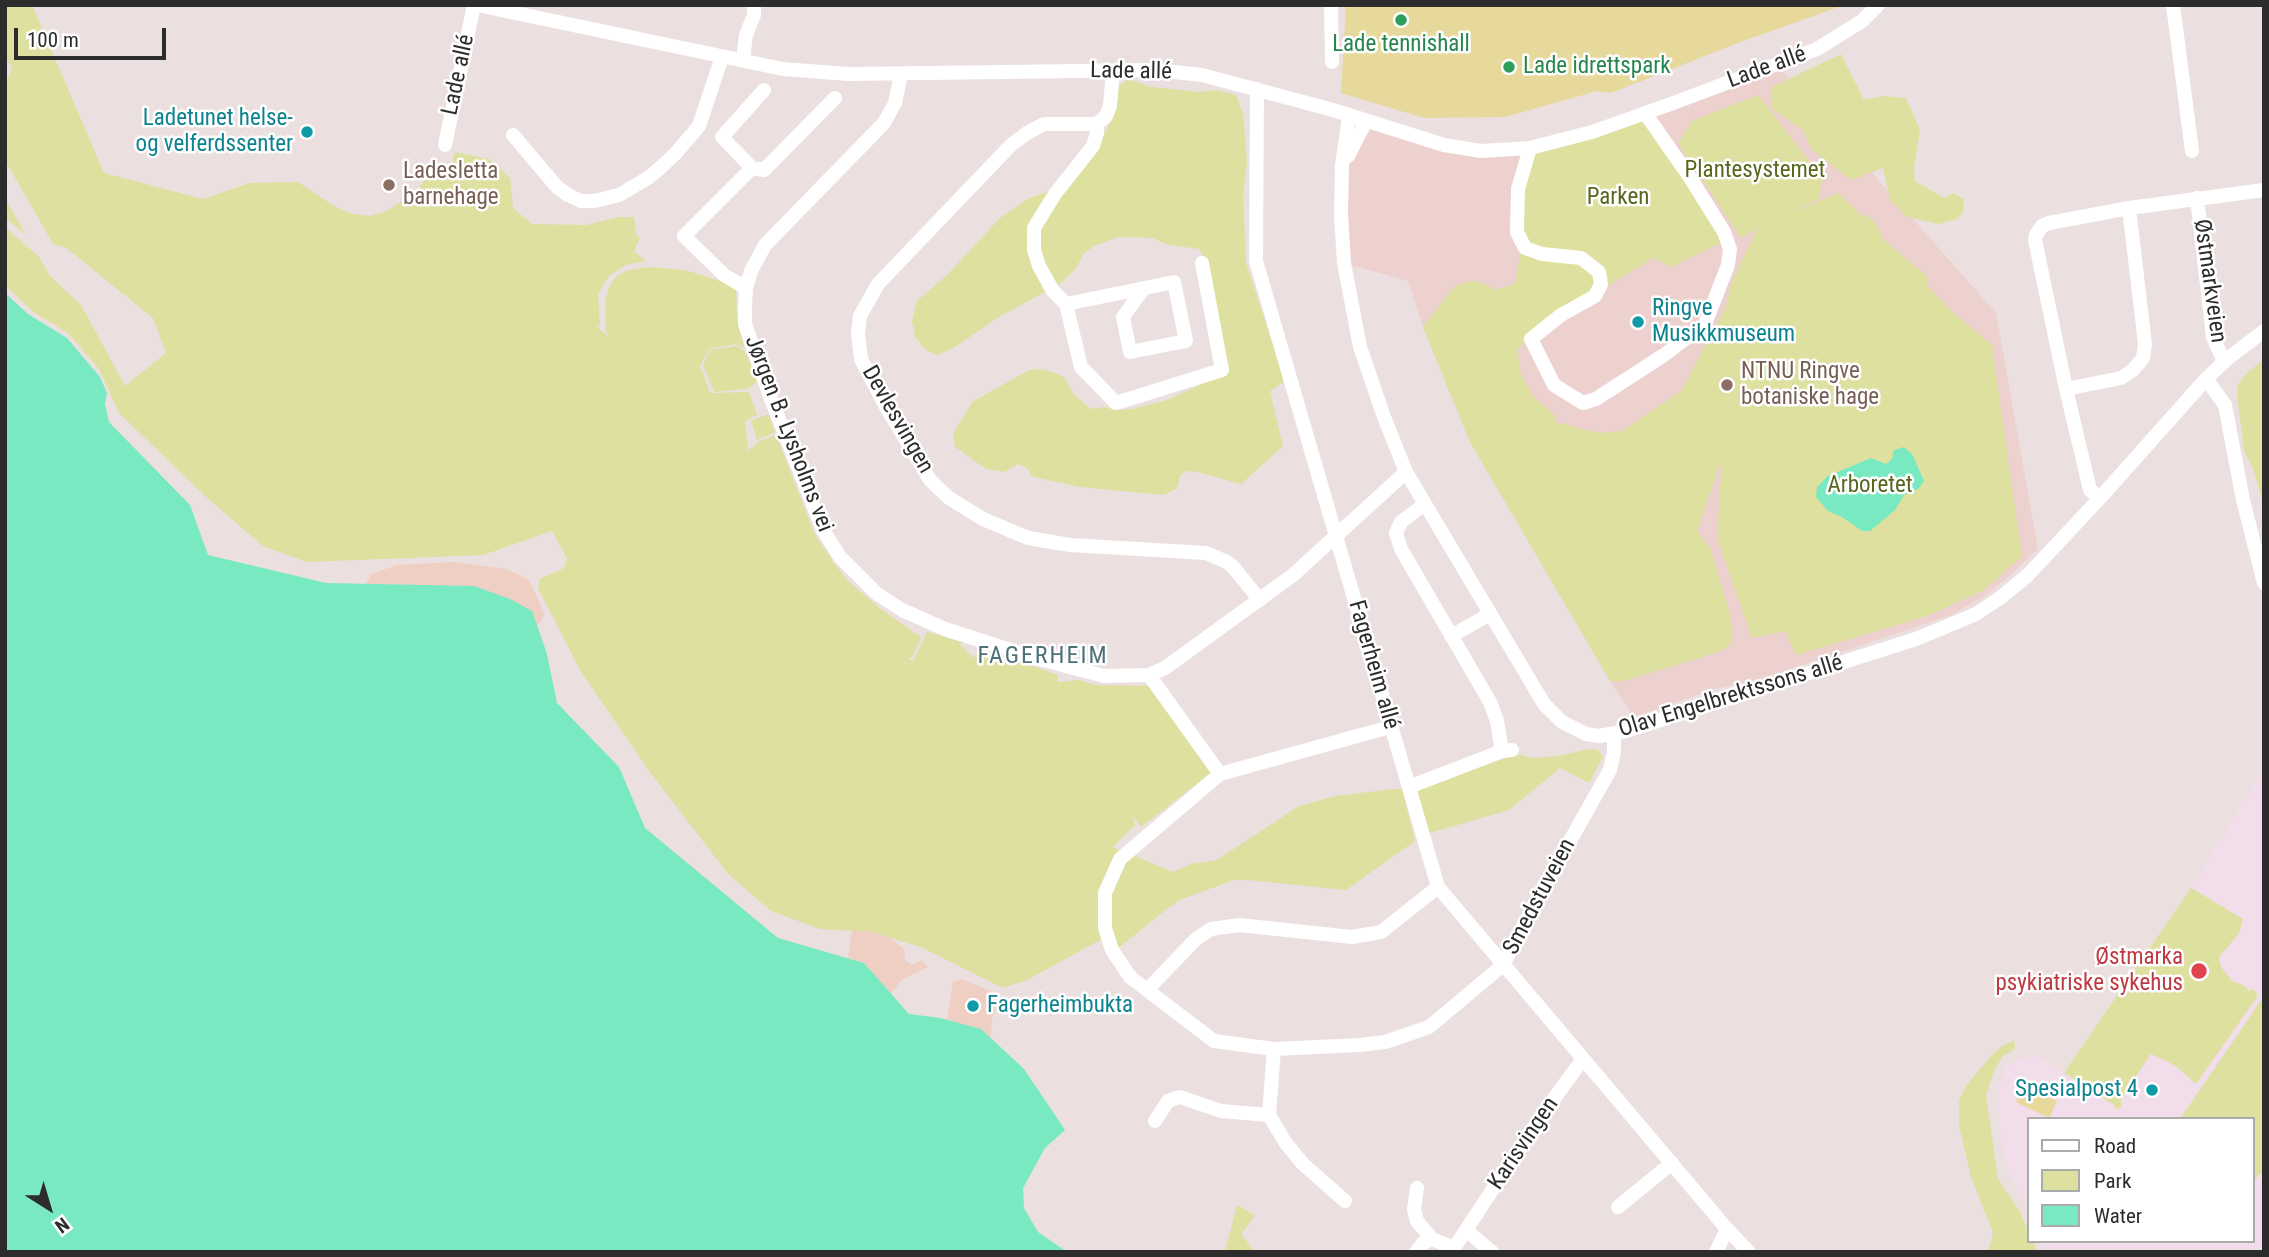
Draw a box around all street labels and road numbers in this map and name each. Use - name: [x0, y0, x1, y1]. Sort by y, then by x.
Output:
- street label: Lade allé: [437, 32, 481, 118]
- street label: Lade allé: [1724, 41, 1810, 95]
- street label: Lade allé: [1090, 57, 1172, 87]
- street label: Østmarkveien: [2187, 217, 2231, 345]
- street label: Jørgen B. Lysholms vei: [738, 332, 838, 536]
- street label: Devlesvingen: [855, 361, 939, 479]
- street label: Fagerheim allé: [1341, 597, 1405, 733]
- street label: Olav Engelbrektssons allé: [1616, 650, 1846, 744]
- street label: Smedstuveien: [1498, 834, 1582, 960]
- street label: Karisvingen: [1483, 1092, 1565, 1196]

